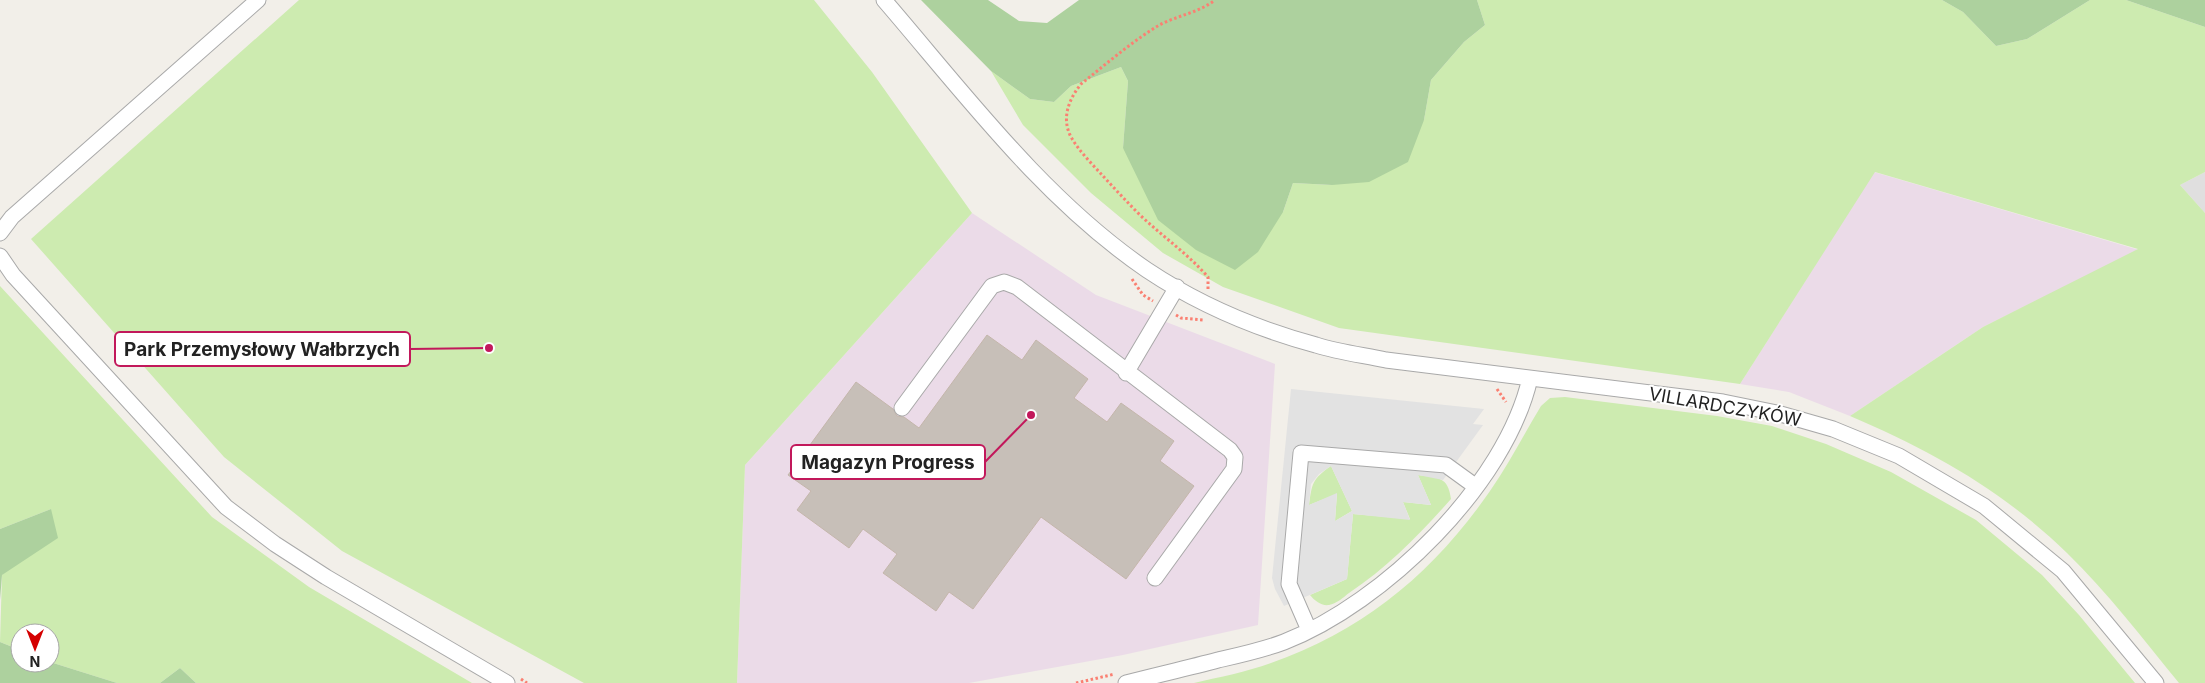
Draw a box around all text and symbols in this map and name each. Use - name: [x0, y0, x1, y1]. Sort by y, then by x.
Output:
- callout: Park Przemysłowy Wałbrzych: [115, 332, 410, 366]
- text: Park Przemysłowy Wałbrzych: [124, 338, 400, 361]
- street label: VILLARDCZYKÓW: [1647, 382, 1803, 430]
- callout: Magazyn Progress: [791, 445, 985, 479]
- text: Magazyn Progress: [801, 451, 975, 474]
- north arrow: [10, 623, 60, 673]
- text: N: [30, 653, 40, 670]

